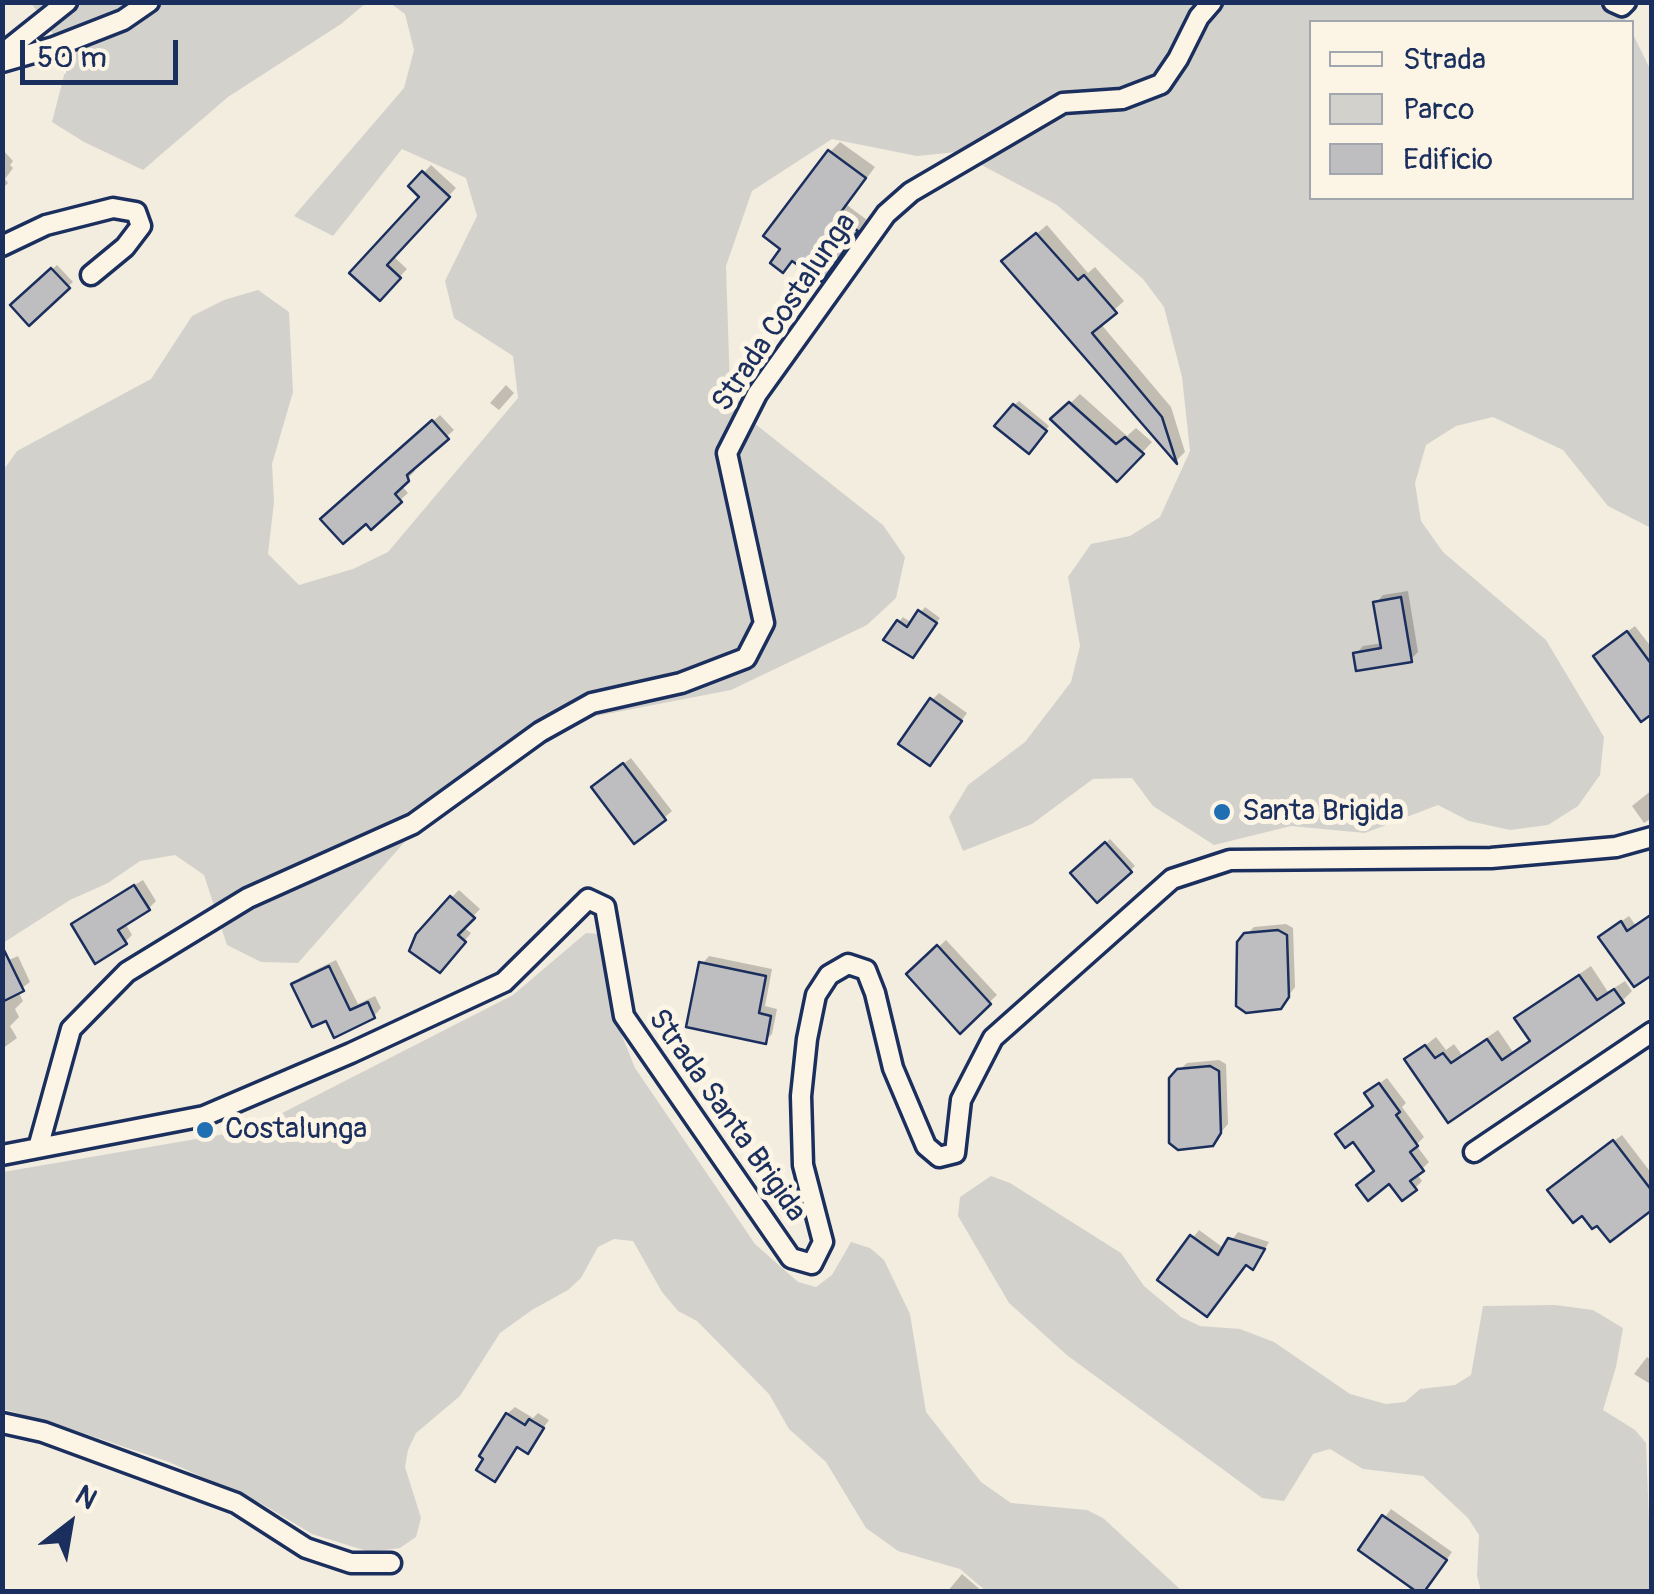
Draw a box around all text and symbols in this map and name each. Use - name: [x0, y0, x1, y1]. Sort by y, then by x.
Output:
- scale bar: [25, 20, 182, 82]
- legend: [1309, 20, 1634, 200]
- text: 50 m: [37, 39, 107, 76]
- text: Strada: [1403, 41, 1486, 78]
- text: Parco: [1403, 91, 1474, 128]
- text: Edificio: [1403, 141, 1493, 178]
- street label: Strada Costalunga: [705, 207, 865, 419]
- place label: Santa Brigida: [1242, 794, 1404, 830]
- marker: Santa Brigida: [1211, 801, 1233, 823]
- street label: Strada Santa Brigida: [639, 1003, 813, 1229]
- place label: Costalunga: [225, 1112, 367, 1148]
- marker: Costalunga: [194, 1119, 216, 1141]
- north arrow: [20, 1474, 120, 1574]
- text: N: [69, 1478, 103, 1518]

